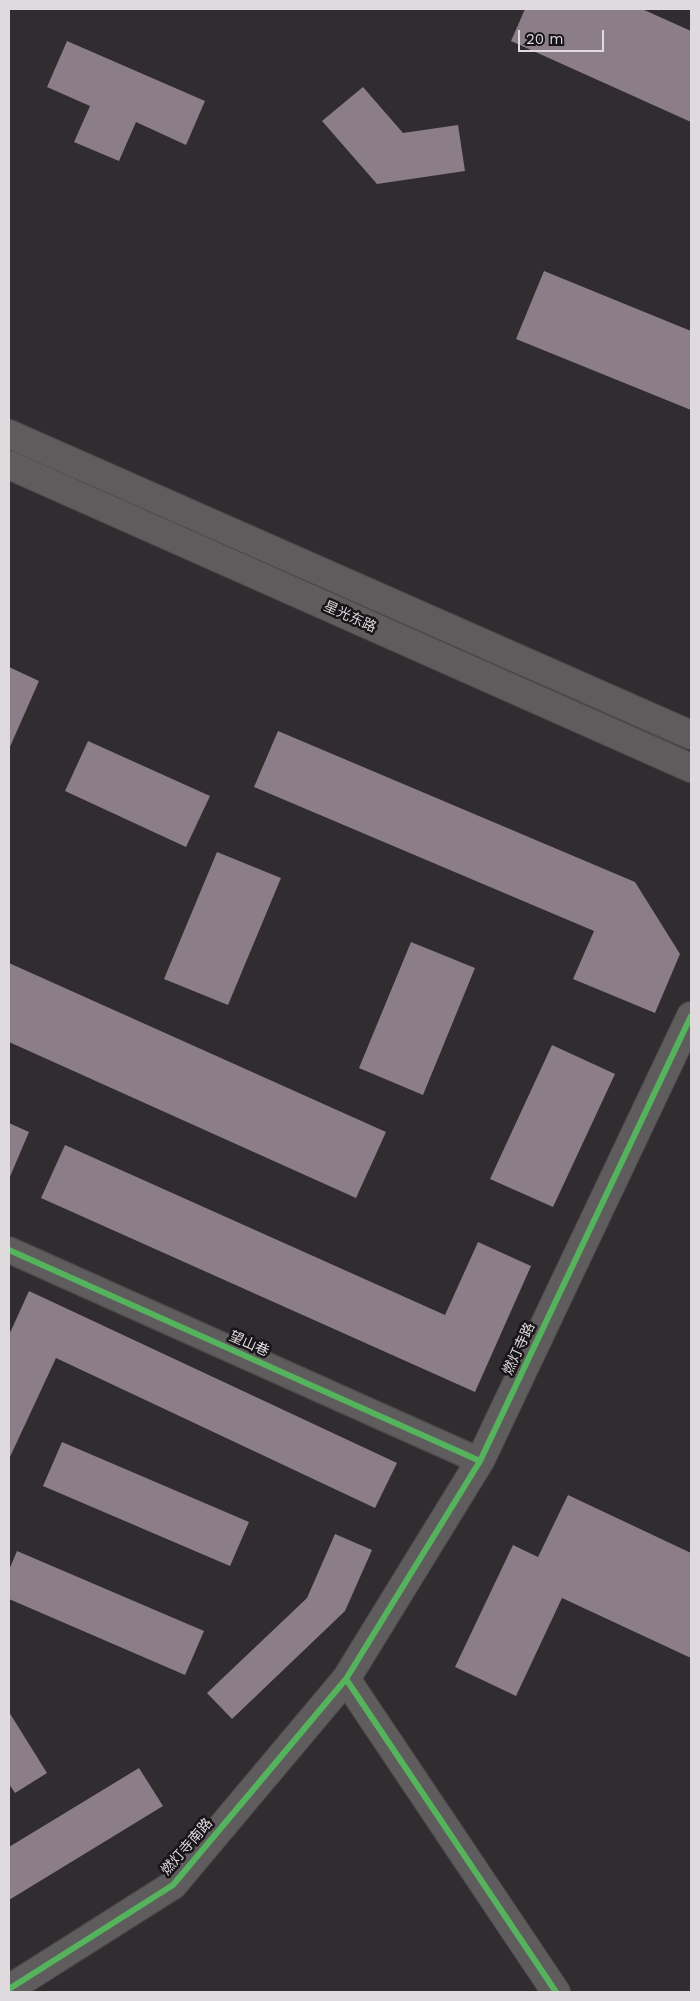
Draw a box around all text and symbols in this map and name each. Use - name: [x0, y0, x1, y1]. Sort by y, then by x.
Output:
- scale bar: [520, 20, 606, 52]
- text: 20 m: [526, 30, 564, 48]
- street label: 星光东路: [321, 598, 379, 636]
- street label: 燃灯寺路: [500, 1320, 538, 1378]
- street label: 望山巷: [226, 1328, 272, 1360]
- street label: 燃灯寺南路: [158, 1815, 216, 1879]

